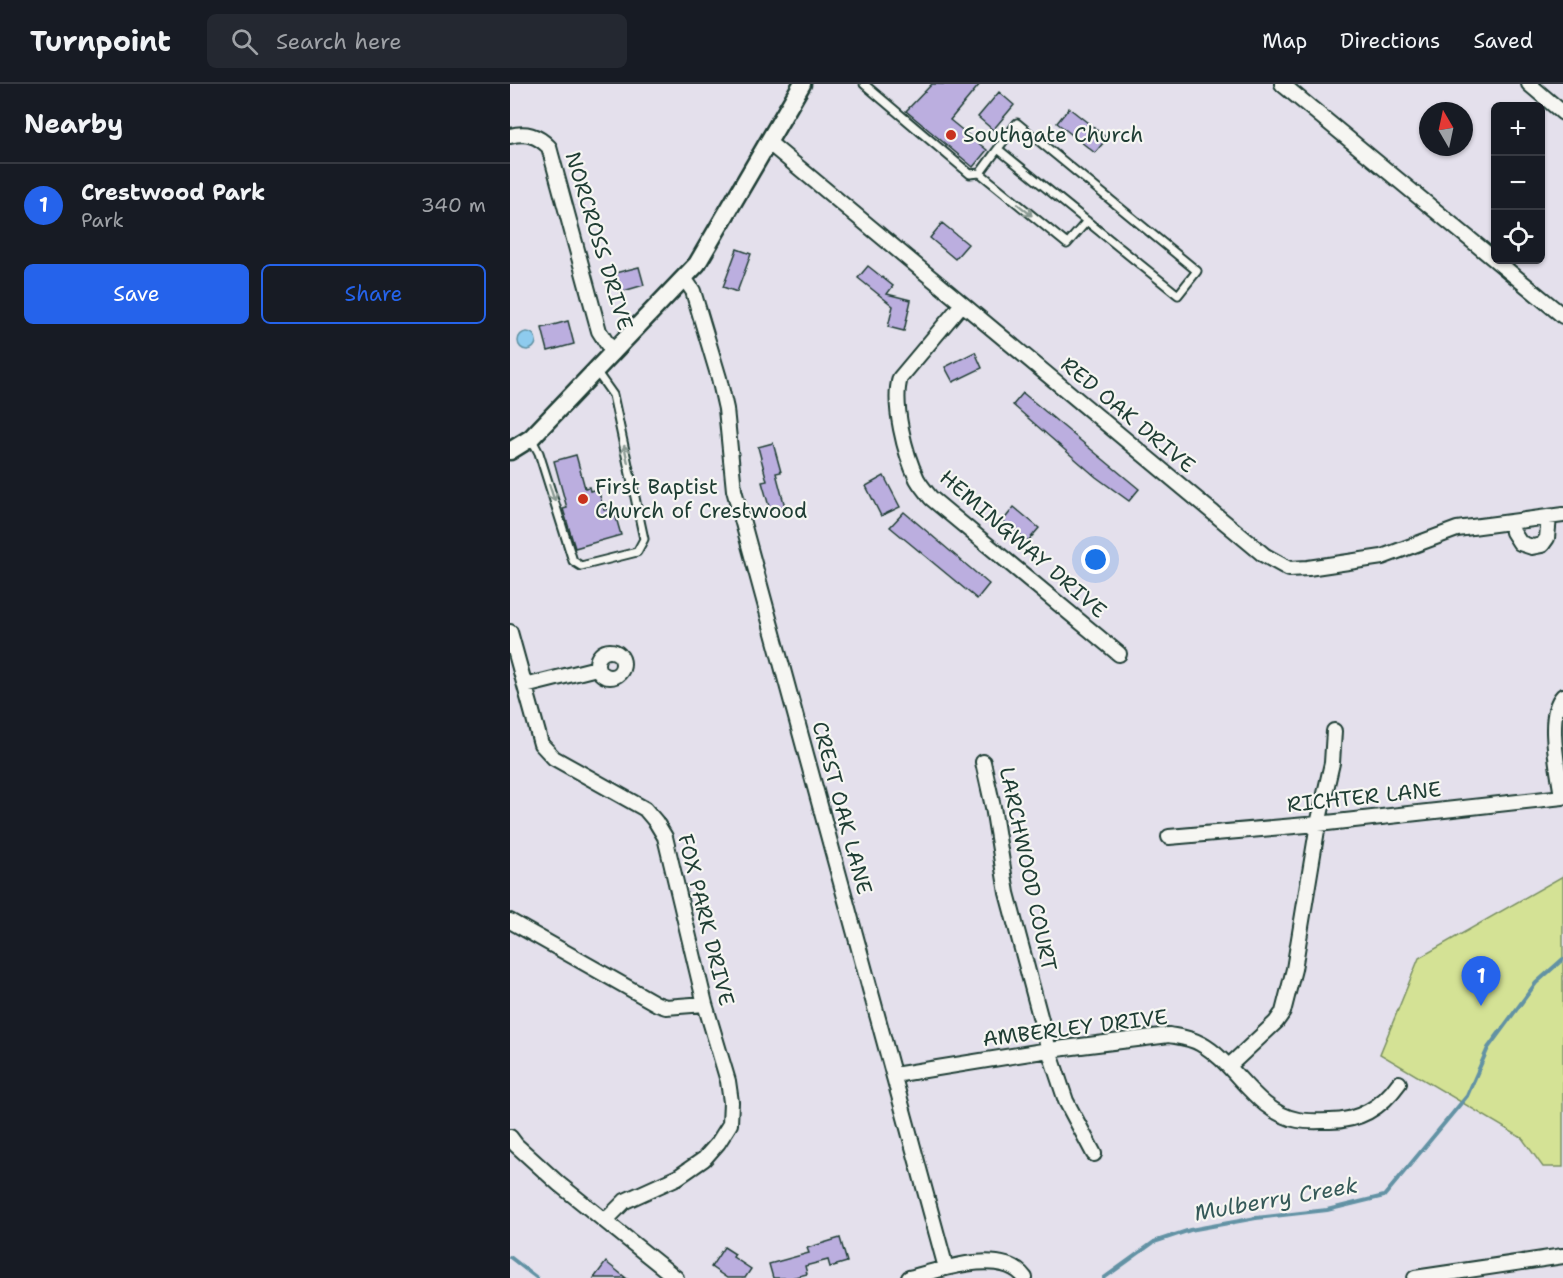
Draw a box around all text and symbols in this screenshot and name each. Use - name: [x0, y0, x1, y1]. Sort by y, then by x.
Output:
- search box: [207, 14, 627, 68]
- text: Turnpoint: [30, 22, 171, 60]
- icon: search: [228, 25, 261, 58]
- text: Search here: [276, 27, 402, 56]
- text: Map: [1262, 27, 1307, 55]
- text: Directions: [1340, 27, 1440, 55]
- text: Saved: [1473, 27, 1533, 55]
- north arrow: [1419, 102, 1473, 156]
- map controls: [1491, 102, 1545, 264]
- button: +: [1491, 102, 1545, 156]
- text: Nearby: [24, 106, 123, 141]
- place label: Southgate Church: [963, 121, 1143, 149]
- marker: Southgate Church: [944, 128, 958, 142]
- street label: NORCROSS DRIVE: [559, 148, 639, 334]
- button: −: [1491, 156, 1545, 210]
- text: Crestwood Park: [81, 178, 265, 207]
- text: 1: [39, 192, 48, 218]
- text: 340 m: [421, 192, 486, 218]
- one-way arrow: [1017, 203, 1033, 216]
- text: Park: [81, 207, 124, 233]
- button: locate: [1491, 210, 1545, 264]
- button: Save: [24, 264, 249, 324]
- button: Share: [261, 264, 486, 324]
- street label: RED OAK DRIVE: [1055, 351, 1201, 479]
- one-way arrow: [620, 445, 631, 465]
- street label: HEMINGWAY DRIVE: [934, 464, 1112, 624]
- place label: First Baptist Church of Crestwood: [595, 473, 807, 525]
- one-way arrow: [547, 483, 558, 502]
- marker: First Baptist Church of Crestwood: [576, 492, 590, 506]
- your location: [1081, 545, 1110, 574]
- street label: CREST OAK LANE: [805, 718, 879, 898]
- street label: LARCHWOOD COURT: [993, 764, 1063, 974]
- street label: RICHTER LANE: [1286, 775, 1442, 819]
- street label: FOX PARK DRIVE: [671, 831, 741, 1009]
- pin: 1: [1462, 956, 1500, 1006]
- street label: AMBERLEY DRIVE: [981, 1003, 1169, 1053]
- water label: Mulberry Creek: [1192, 1170, 1361, 1228]

